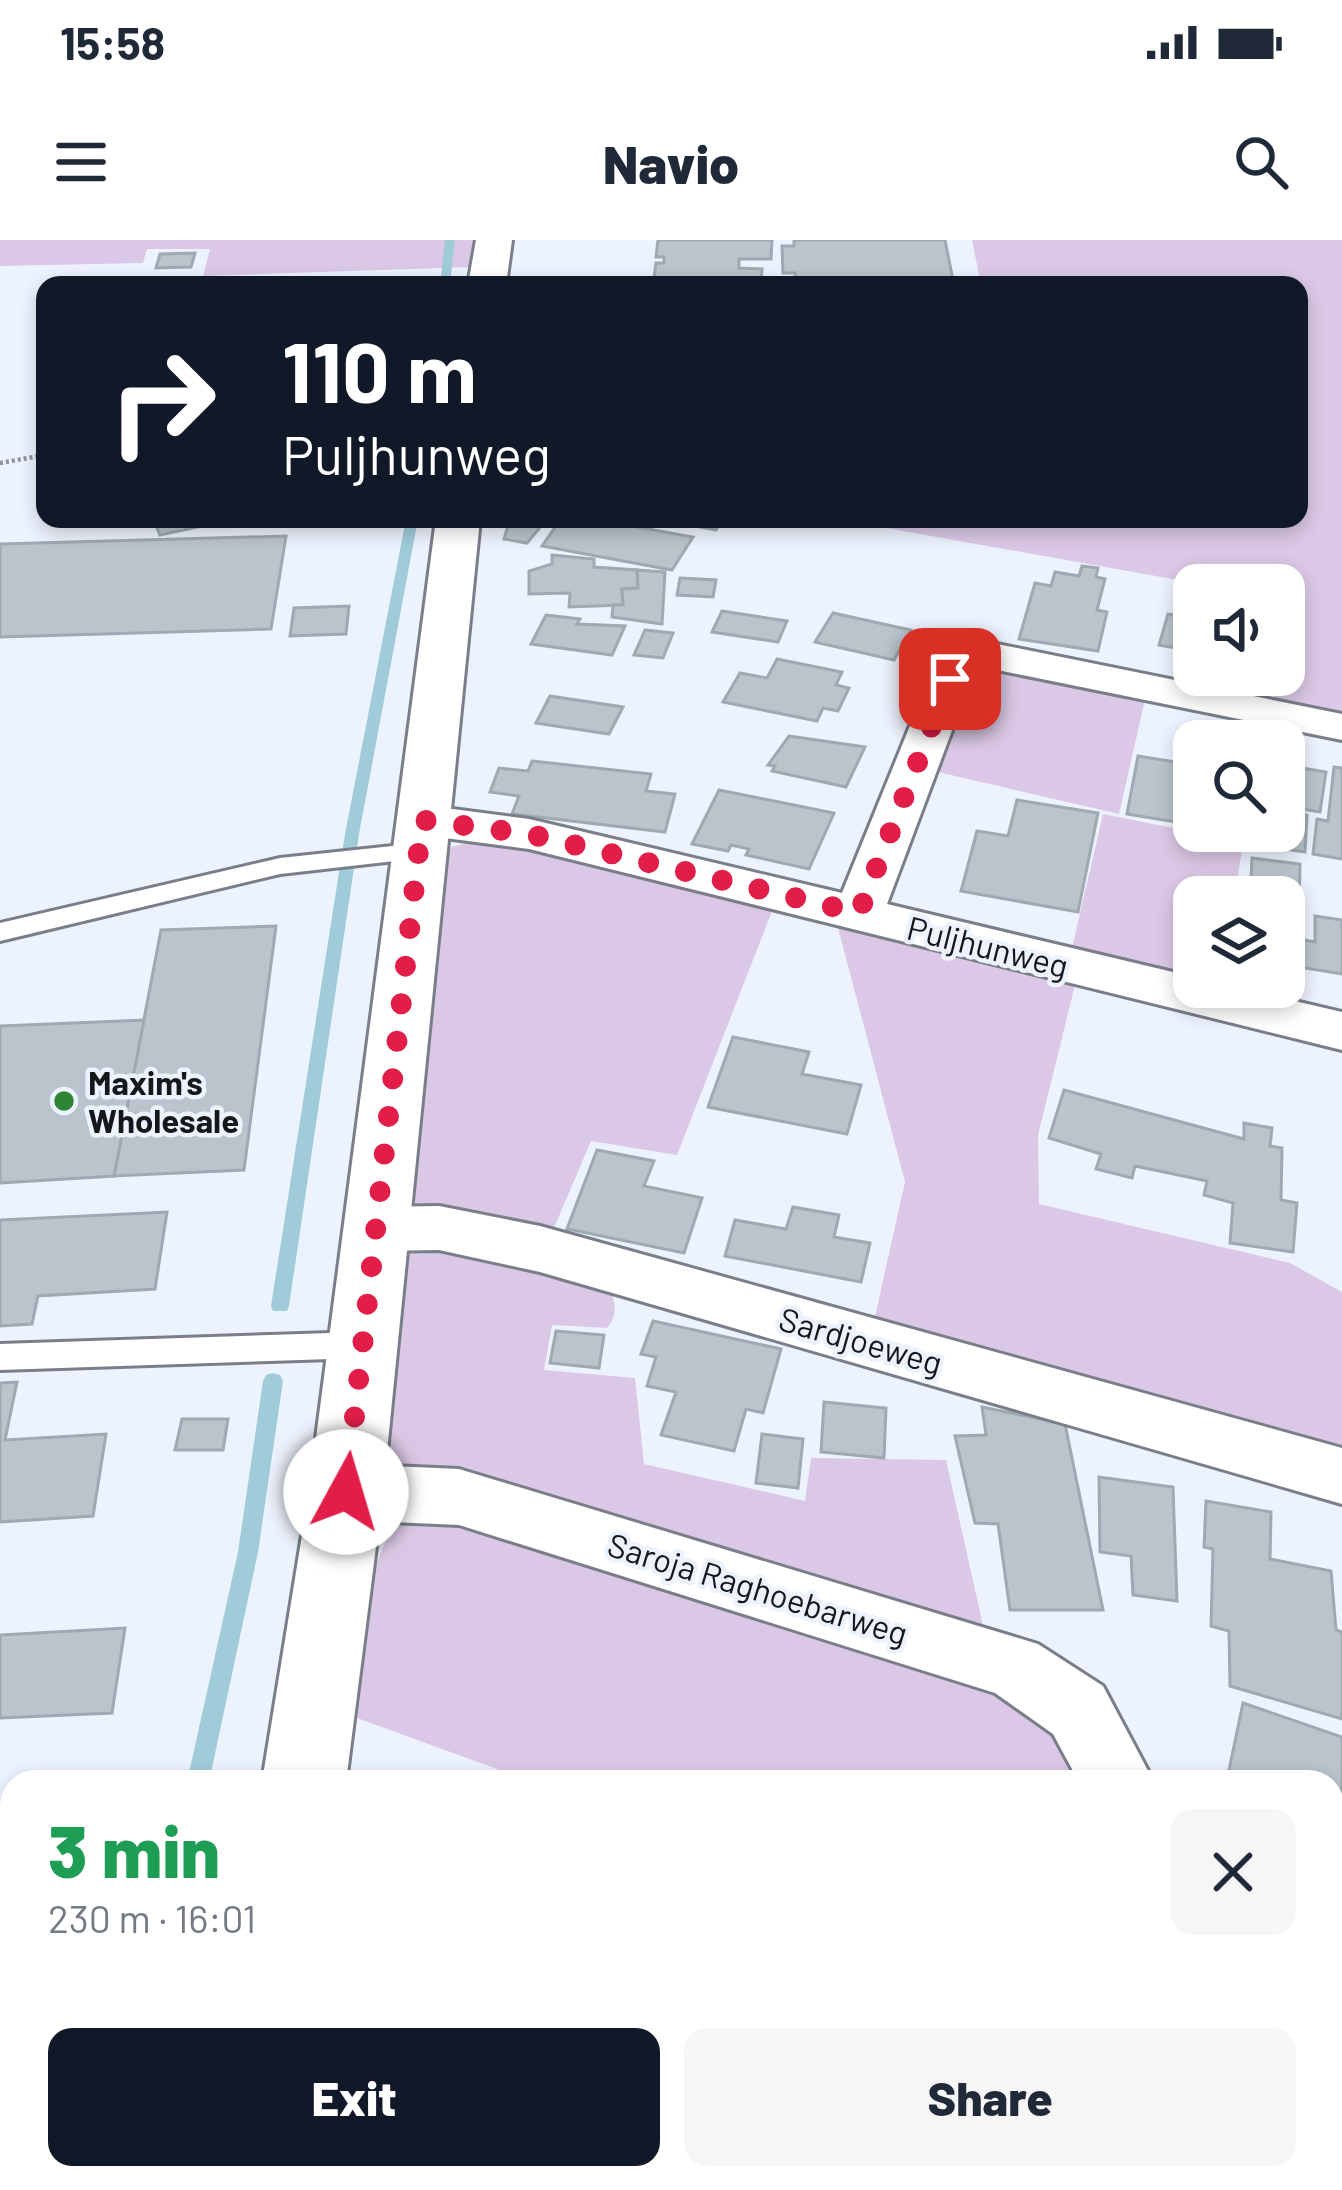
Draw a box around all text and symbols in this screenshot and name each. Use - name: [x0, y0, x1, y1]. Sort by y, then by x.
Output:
- text: 15:58: [60, 15, 165, 69]
- icon: menu: [48, 129, 114, 195]
- icon: search: [1228, 129, 1294, 195]
- text: Navio: [603, 130, 739, 195]
- text: 110 m: [282, 319, 477, 420]
- icon: right: [84, 324, 240, 480]
- text: Puljhunweg: [282, 421, 551, 486]
- map controls: [1173, 564, 1305, 1008]
- button: sound: [1173, 564, 1305, 696]
- pin: [899, 628, 1001, 730]
- icon: arrive: [917, 646, 983, 712]
- button: search: [1173, 720, 1305, 852]
- button: layers: [1173, 876, 1305, 1008]
- street label: Puljhunweg: [903, 907, 1073, 985]
- place label: Maxim's Wholesale: [88, 1062, 239, 1140]
- marker: Maxim's Wholesale: [51, 1088, 77, 1114]
- street label: Sardjoeweg: [775, 1298, 947, 1382]
- position arrow: [283, 1429, 409, 1555]
- street label: Saroja Raghoebarweg: [603, 1523, 913, 1653]
- text: 3 min: [48, 1806, 220, 1892]
- button: close: [1170, 1809, 1296, 1935]
- text: 230 m · 16:01: [48, 1894, 256, 1941]
- button: Exit: [48, 2028, 660, 2166]
- button: Share: [684, 2028, 1296, 2166]

